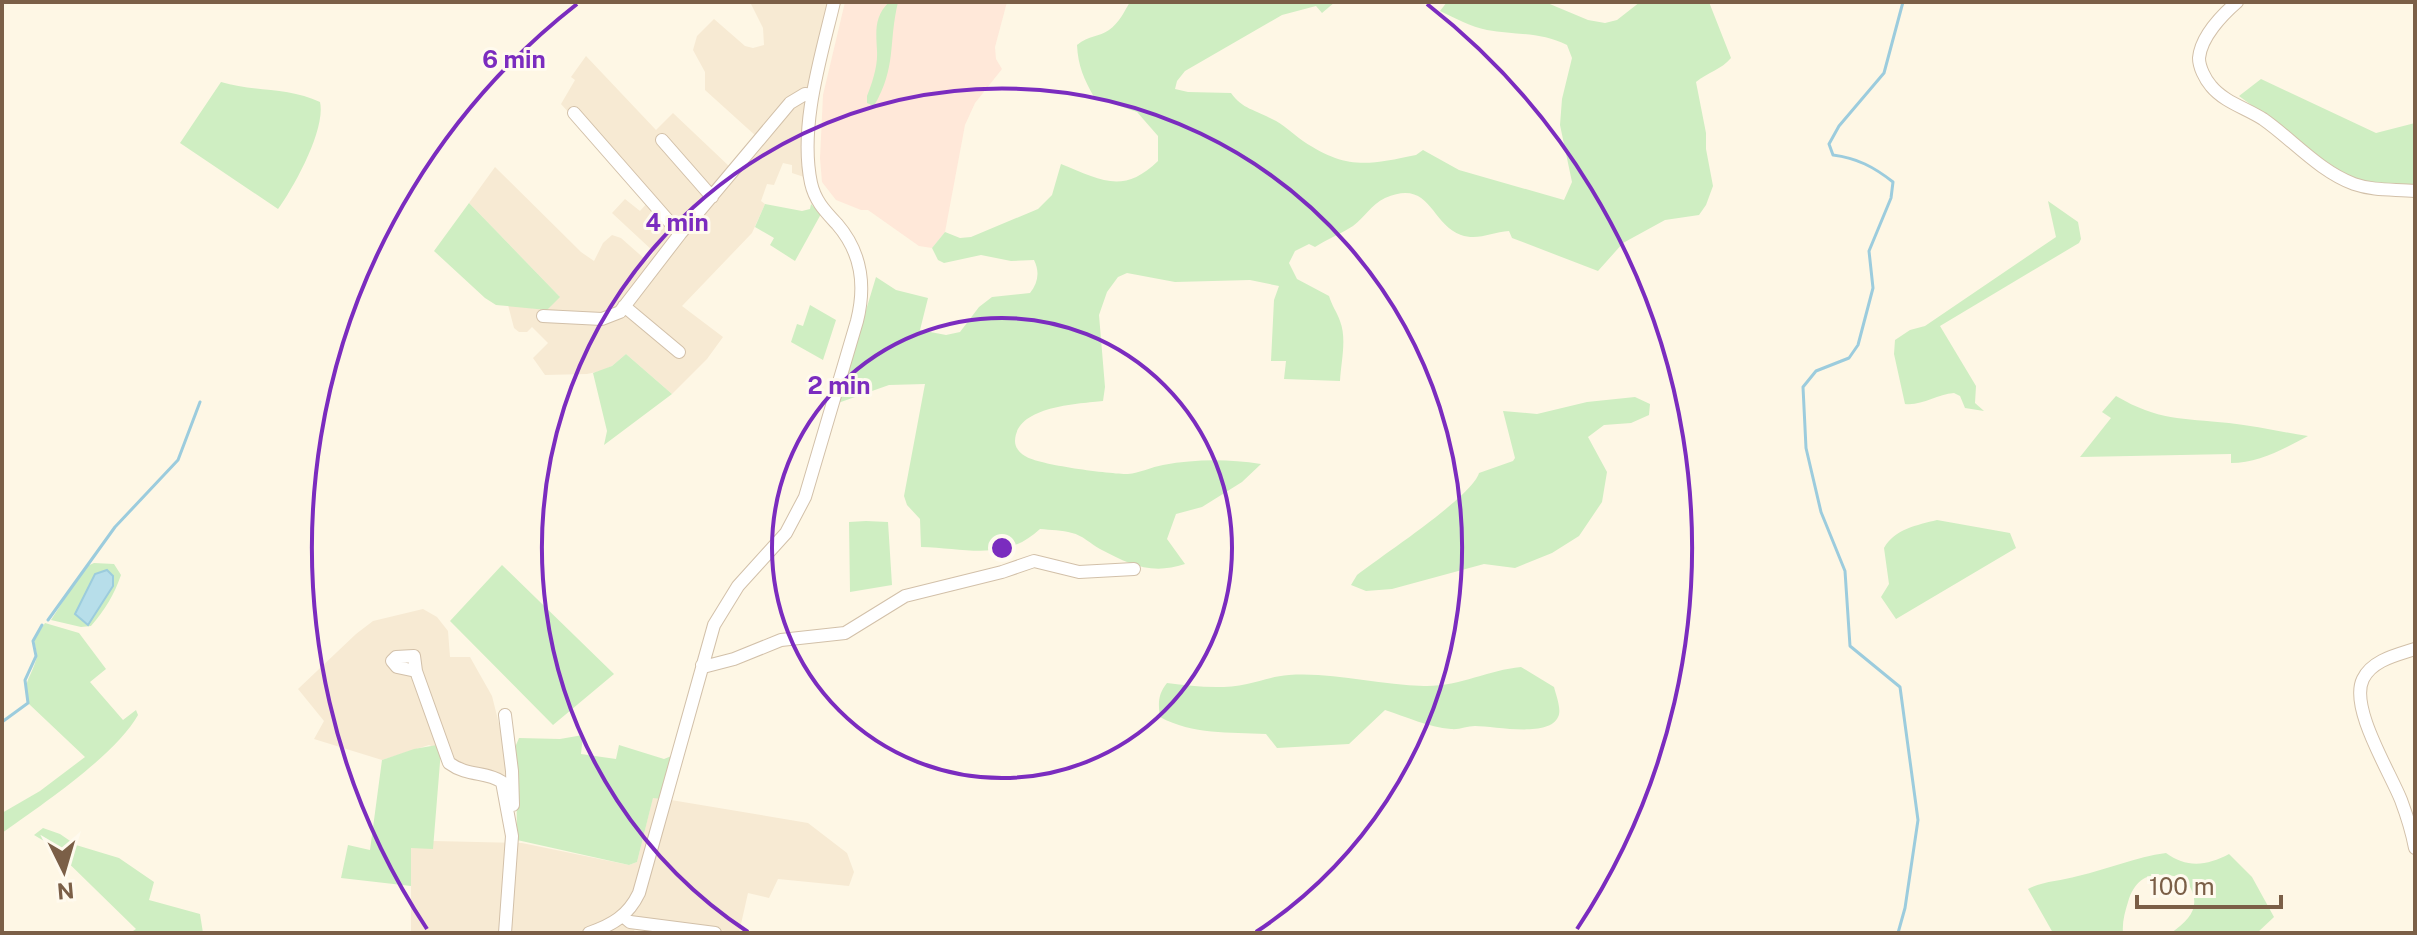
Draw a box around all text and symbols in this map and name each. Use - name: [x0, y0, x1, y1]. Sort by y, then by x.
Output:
- text: 6 min: [482, 45, 546, 73]
- text: 4 min: [645, 208, 709, 236]
- text: 2 min: [808, 371, 870, 399]
- centre of rings: [988, 534, 1016, 562]
- north arrow: [24, 831, 104, 911]
- scale bar: [2137, 859, 2281, 909]
- text: 100 m: [2149, 872, 2215, 900]
- text: N: [56, 877, 75, 905]

